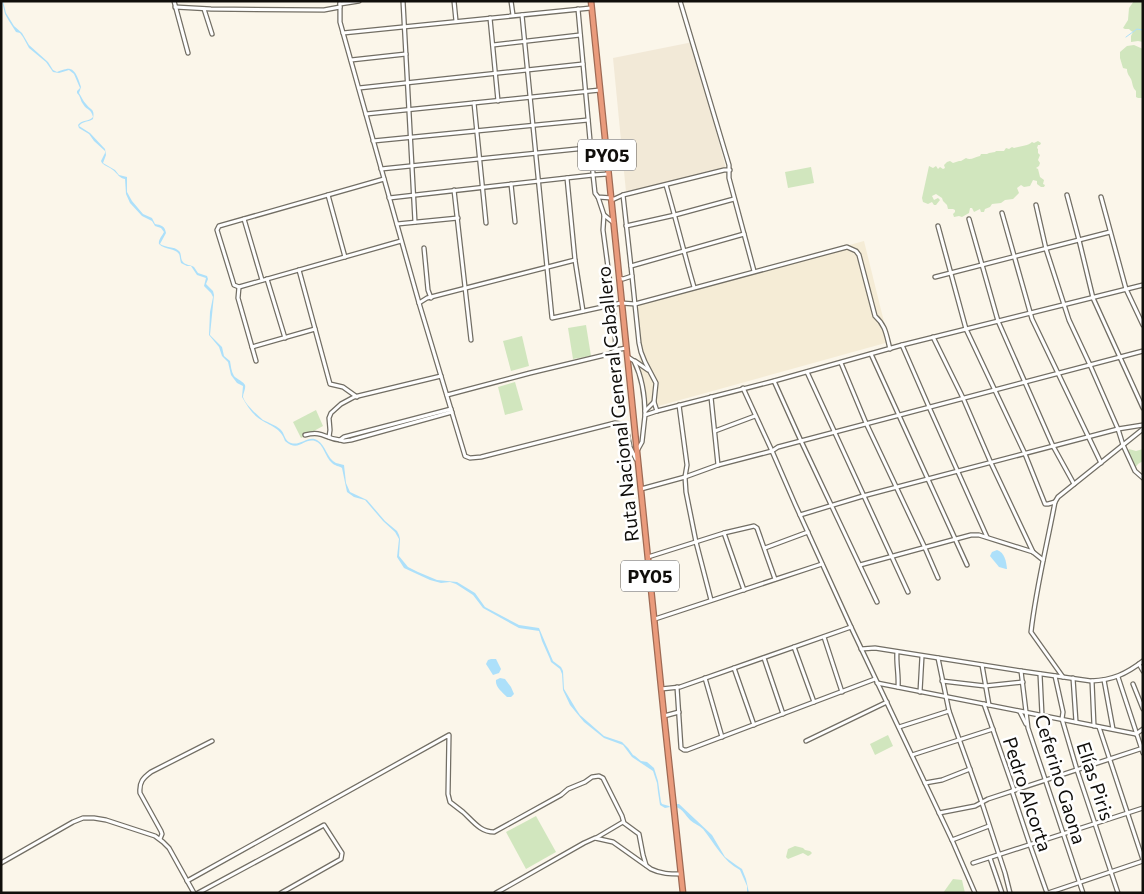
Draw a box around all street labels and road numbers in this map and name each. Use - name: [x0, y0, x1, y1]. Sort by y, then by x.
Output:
- road number: PY05: [578, 140, 636, 170]
- street label: Ruta Nacional General Caballero: [591, 265, 643, 543]
- road number: PY05: [621, 560, 679, 592]
- street label: Ceferino Gaona: [1030, 711, 1092, 847]
- street label: Pedro Alcorta: [999, 734, 1057, 854]
- street label: Elías Piris: [1073, 739, 1119, 823]

